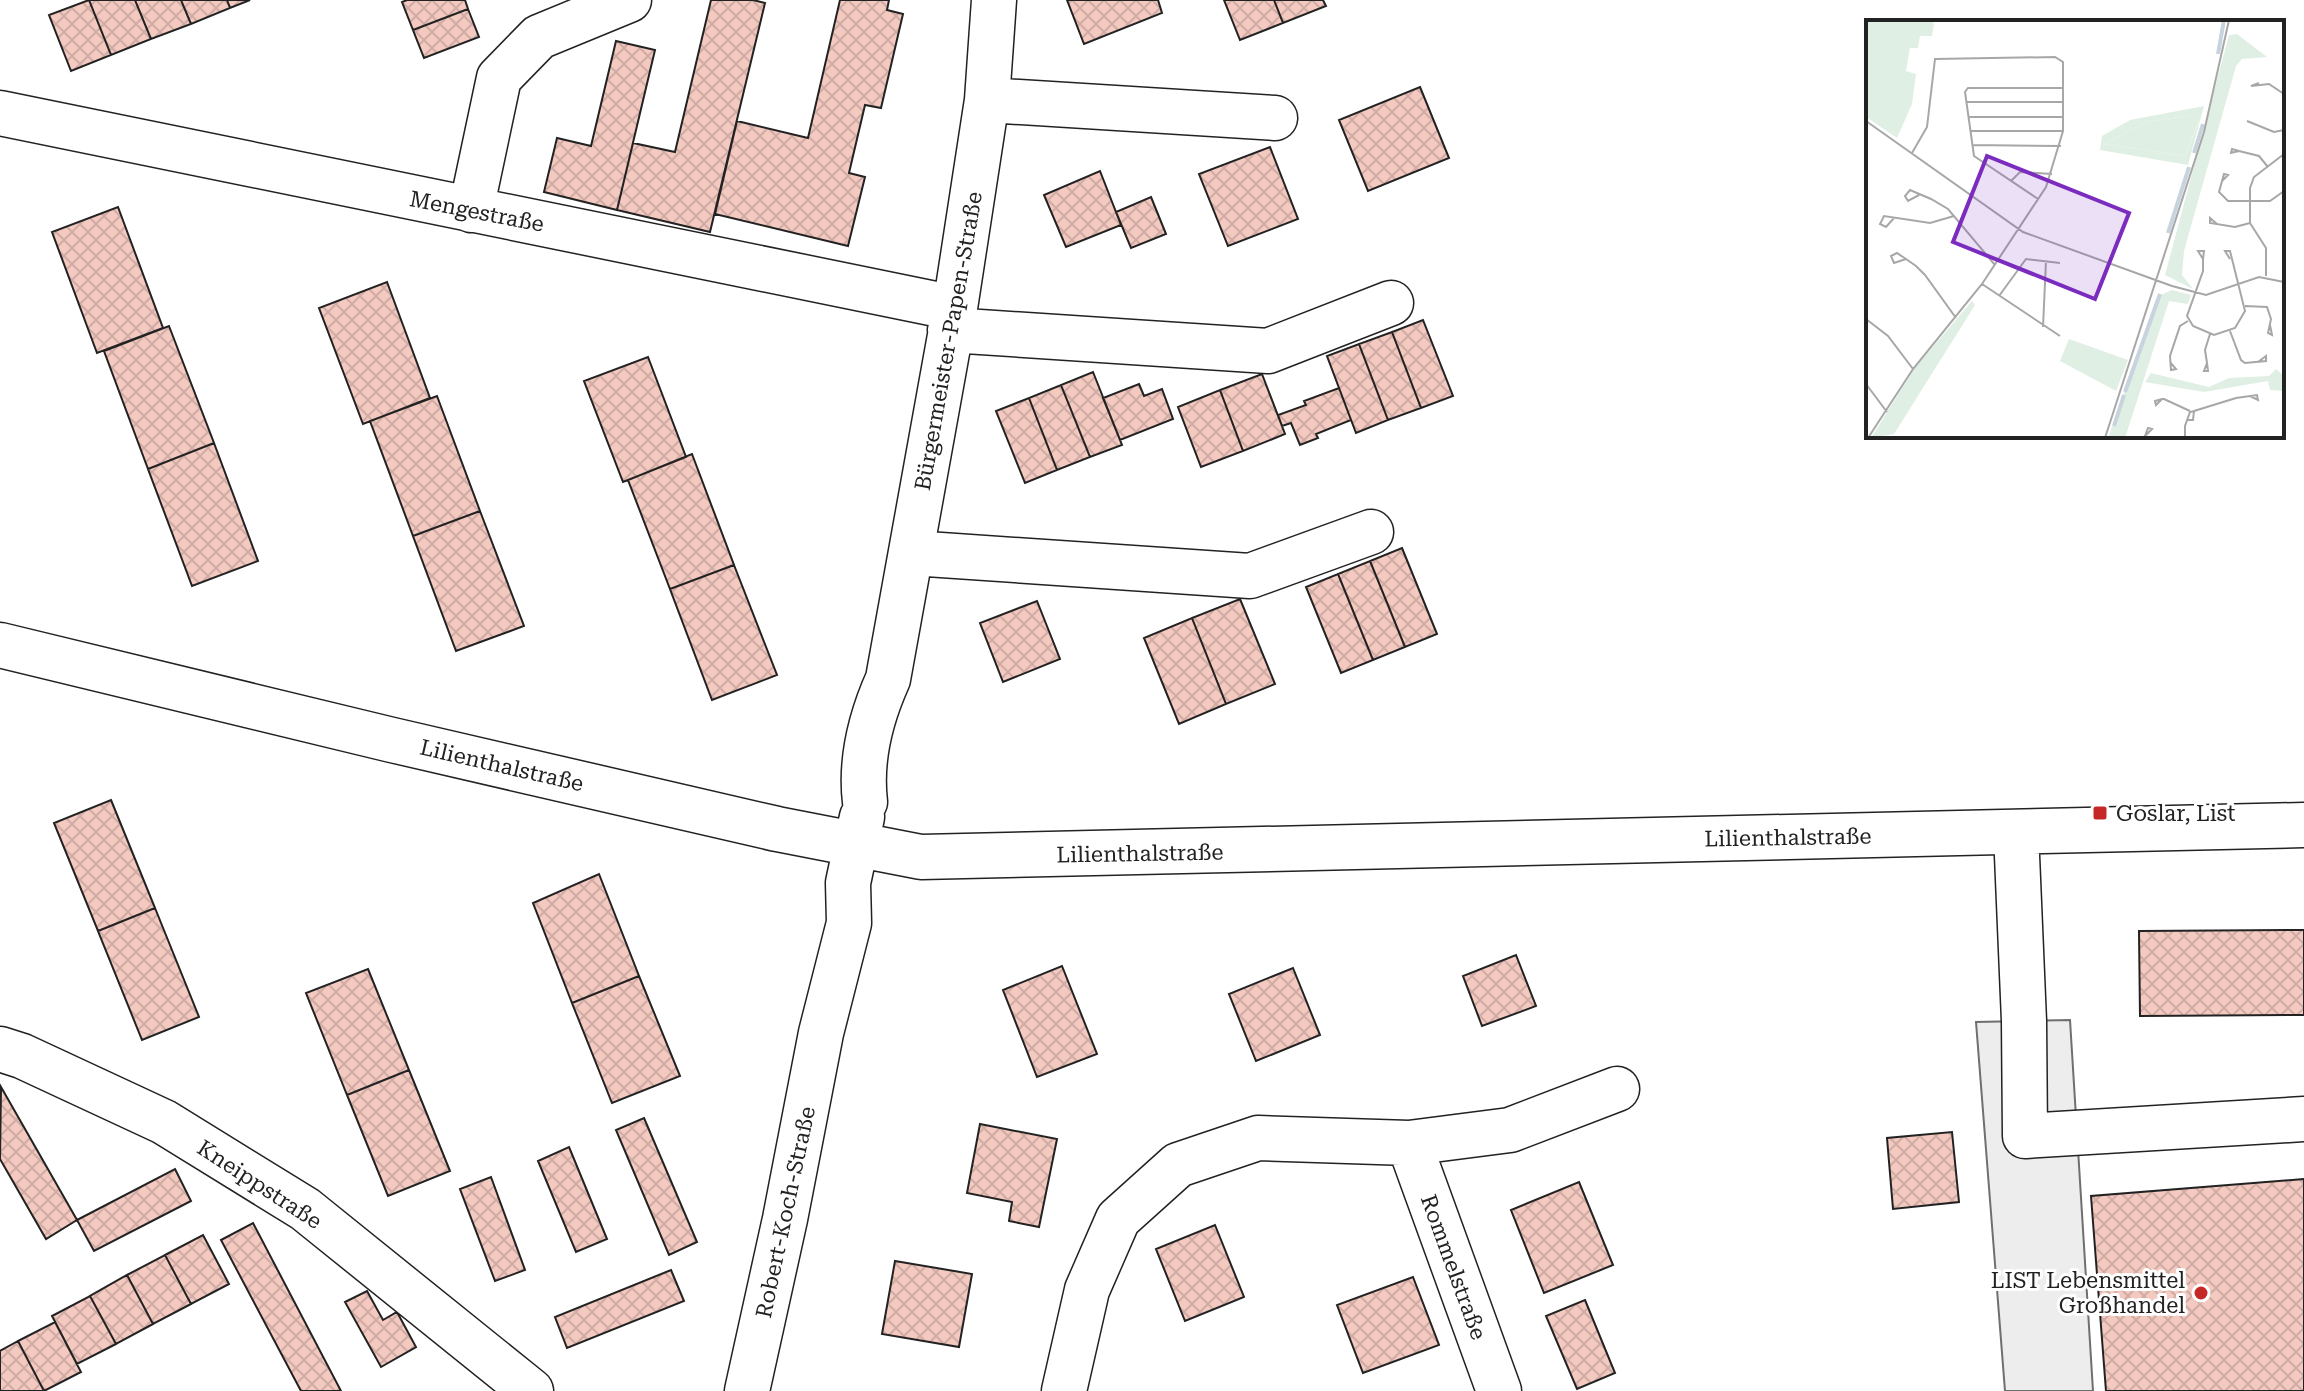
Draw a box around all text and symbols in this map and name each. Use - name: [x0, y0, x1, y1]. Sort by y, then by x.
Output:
- inset map: [1866, 20, 2284, 438]
- street label: Mengestraße: [408, 186, 546, 237]
- street label: Bürgermeister-Papen-Straße: [910, 190, 987, 492]
- street label: Lilienthalstraße: [418, 735, 586, 796]
- place label: Goslar, List: [2116, 801, 2235, 826]
- marker: Goslar, List: [2091, 804, 2109, 822]
- street label: Lilienthalstraße: [1704, 824, 1872, 851]
- street label: Lilienthalstraße: [1056, 840, 1224, 867]
- street label: Robert-Koch-Straße: [751, 1104, 820, 1320]
- street label: Kneippstraße: [193, 1135, 327, 1234]
- street label: Rommelstraße: [1416, 1191, 1491, 1343]
- place label: LIST Lebensmittel Großhandel: [1991, 1268, 2185, 1318]
- marker: LIST Lebensmittel Großhandel: [2192, 1284, 2210, 1302]

